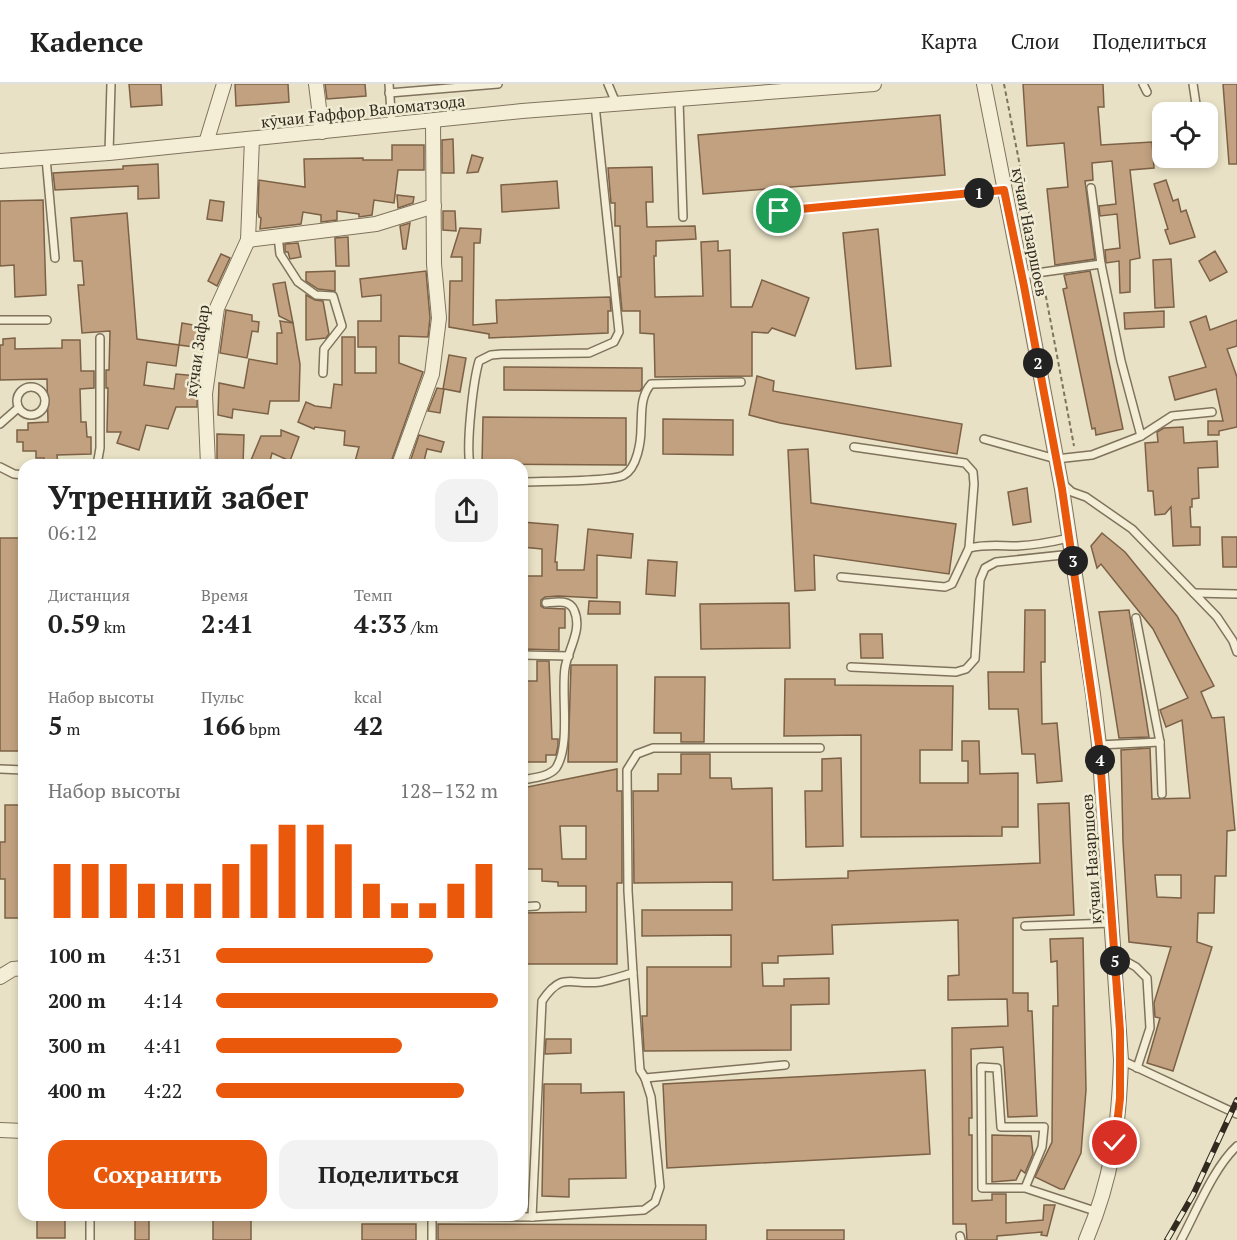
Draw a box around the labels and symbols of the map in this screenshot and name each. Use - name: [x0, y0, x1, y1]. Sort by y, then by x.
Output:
- street label: кӯчаи Ғаффор Валоматзода: [260, 89, 466, 133]
- street label: кӯчаи Назаршоев: [1007, 166, 1053, 298]
- pin: 1: [964, 178, 994, 208]
- pin: [753, 185, 804, 236]
- street label: кӯчаи Зафар: [180, 303, 214, 399]
- pin: 2: [1023, 348, 1053, 378]
- pin: 3: [1058, 546, 1088, 576]
- pin: 4: [1085, 745, 1115, 775]
- street label: кӯчаи Назаршоев: [1075, 793, 1107, 925]
- pin: 5: [1100, 946, 1130, 976]
- pin: [1089, 1117, 1140, 1168]

